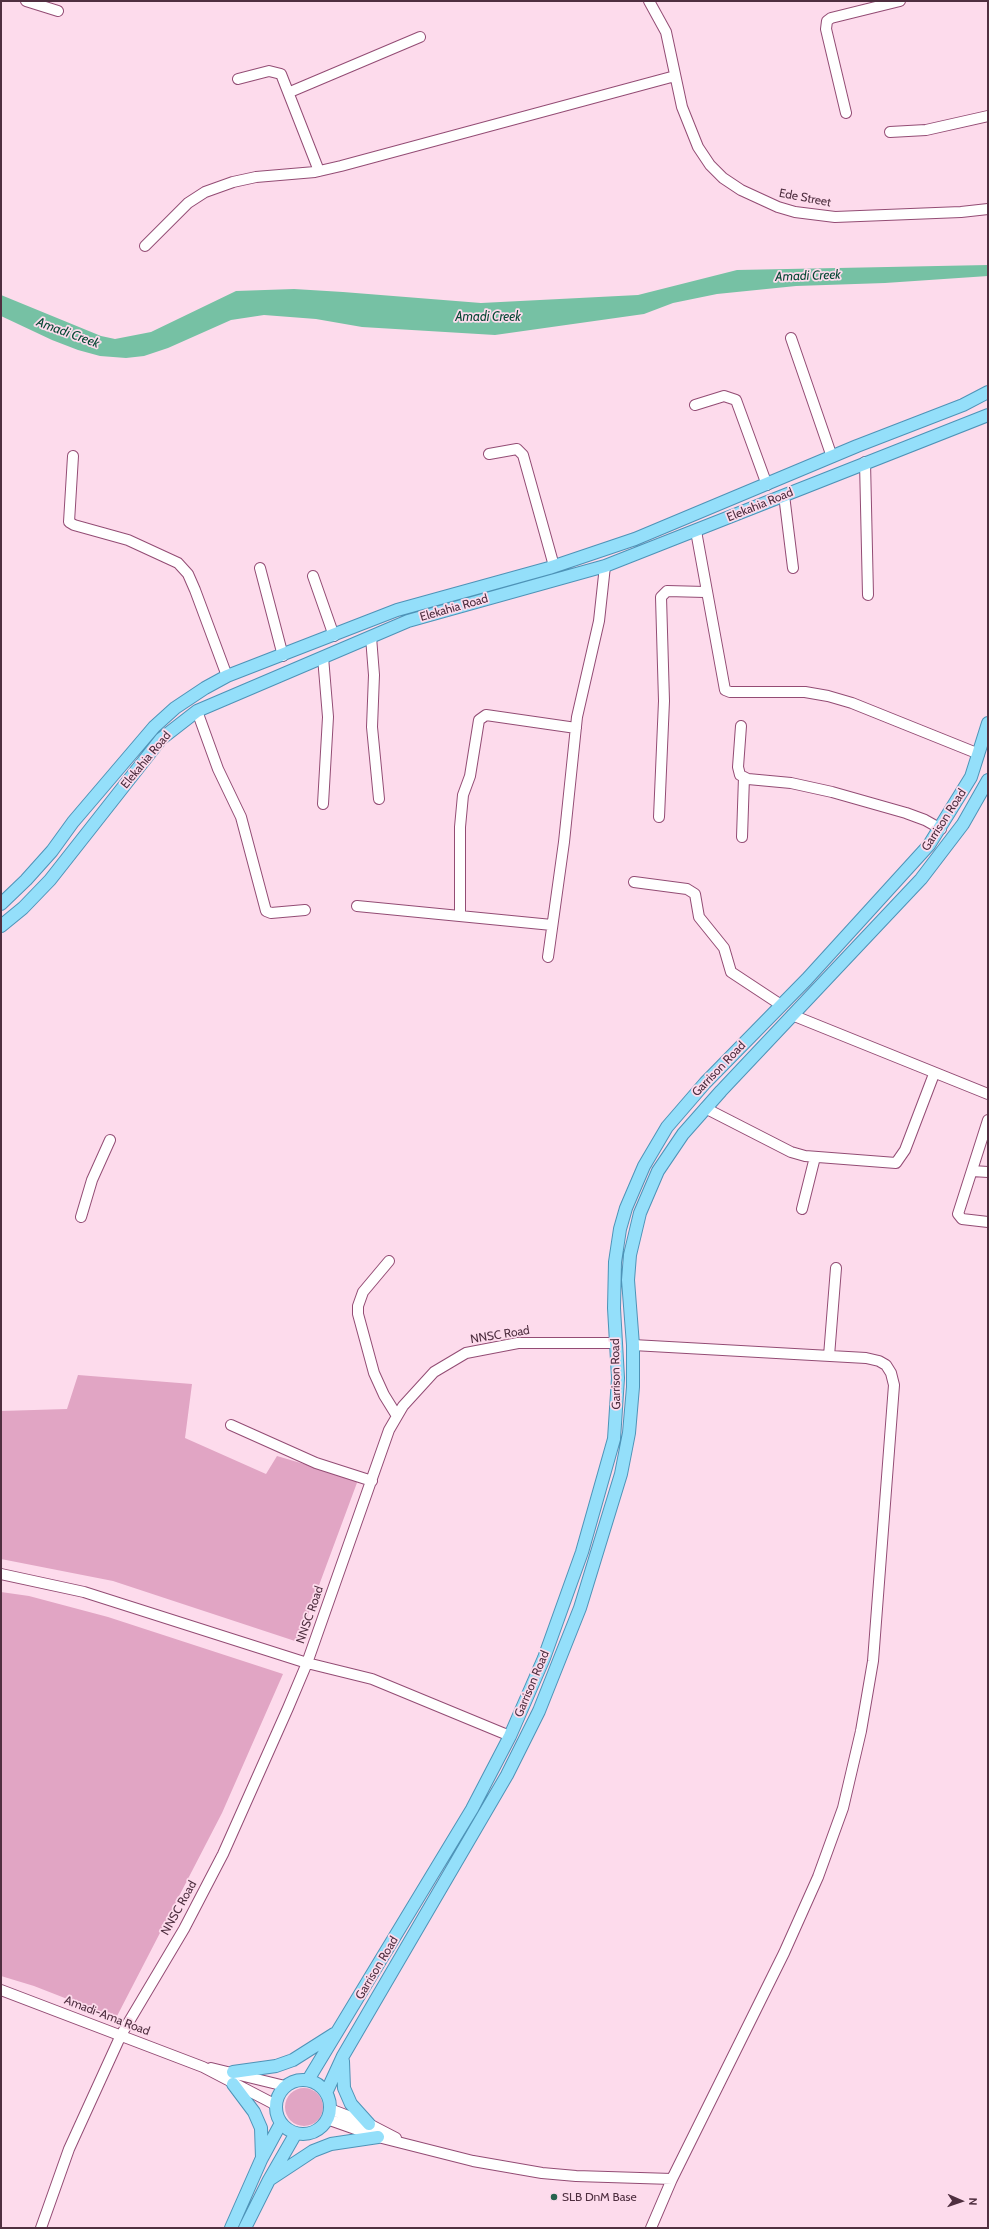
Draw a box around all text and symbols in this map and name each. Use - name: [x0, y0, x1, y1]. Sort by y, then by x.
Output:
- street label: Ede Street: [778, 186, 832, 210]
- water label: Amadi Creek: [775, 267, 841, 285]
- water label: Amadi Creek: [455, 309, 521, 325]
- water label: Amadi Creek: [34, 314, 102, 352]
- street label: Elekahia Road: [725, 485, 795, 525]
- street label: Elekahia Road: [418, 591, 490, 625]
- street label: Elekahia Road: [118, 728, 174, 792]
- street label: Garrison Road: [919, 786, 969, 854]
- street label: Garrison Road: [689, 1038, 749, 1100]
- street label: NNSC Road: [469, 1323, 531, 1347]
- street label: Garrison Road: [608, 1338, 624, 1410]
- street label: NNSC Road: [293, 1584, 327, 1646]
- street label: Garrison Road: [512, 1649, 552, 1719]
- street label: NNSC Road: [158, 1878, 200, 1938]
- street label: Garrison Road: [353, 1934, 401, 2002]
- street label: Amadi-Ama Road: [62, 1993, 152, 2039]
- north arrow: [941, 2181, 981, 2221]
- place label: SLB DnM Base: [562, 2190, 637, 2204]
- marker: SLB DnM Base: [549, 2192, 559, 2202]
- text: N: [966, 2197, 980, 2206]

